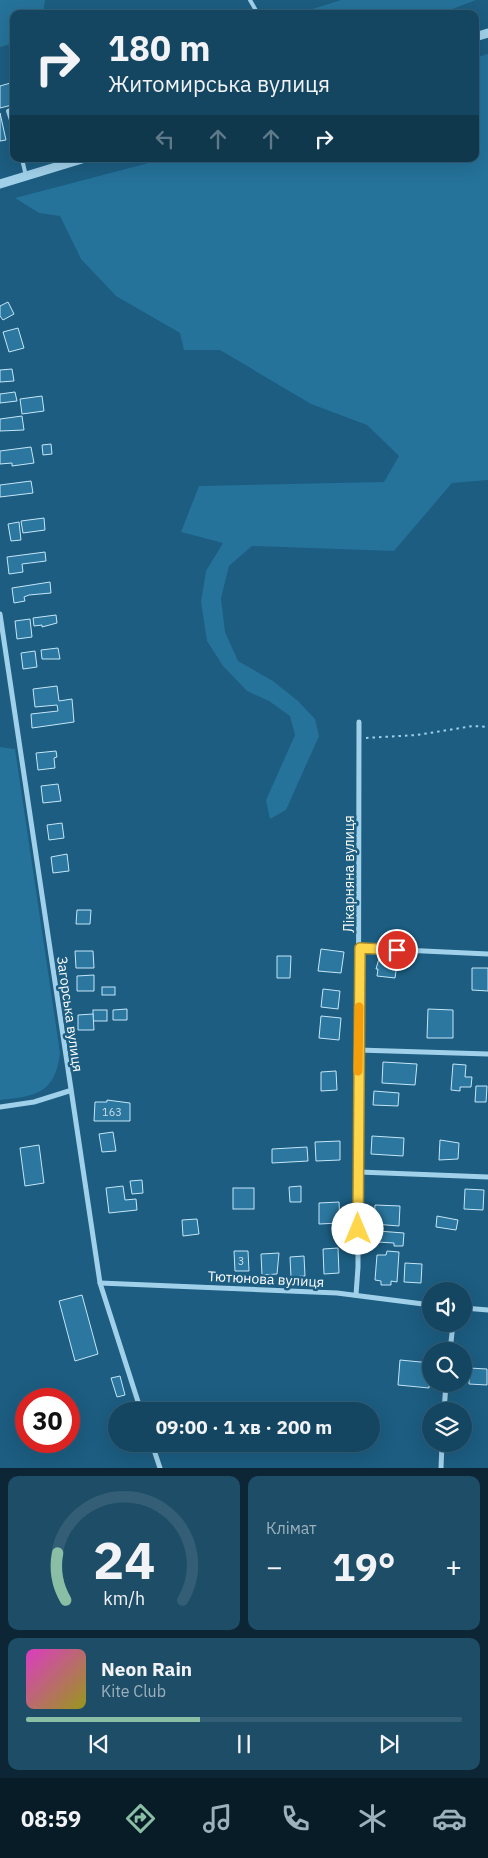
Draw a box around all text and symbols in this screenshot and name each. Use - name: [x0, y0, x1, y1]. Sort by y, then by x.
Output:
- text: 180 m: [108, 25, 211, 71]
- icon: right: [25, 30, 90, 95]
- text: Житомирська вулиця: [108, 69, 330, 98]
- icon: left: [151, 125, 179, 153]
- icon: ahead: [204, 125, 232, 153]
- icon: ahead: [257, 125, 285, 153]
- icon: right: [310, 125, 338, 153]
- street label: Лікарняна вулиця: [340, 815, 358, 933]
- pin: [376, 929, 418, 971]
- icon: arrive: [383, 936, 411, 964]
- street label: Загорська вулиця: [53, 955, 87, 1073]
- house number: 163: [102, 1105, 122, 1119]
- position arrow: [331, 1202, 383, 1254]
- house number: 3: [238, 1254, 244, 1268]
- street label: Тютюнова вулиця: [207, 1267, 325, 1291]
- map controls: [422, 1282, 472, 1452]
- button: sound: [422, 1282, 472, 1332]
- button: search: [422, 1342, 472, 1392]
- speed limit sign: 30: [15, 1388, 80, 1453]
- button: layers: [422, 1402, 472, 1452]
- text: 09:00 · 1 хв · 200 m: [156, 1415, 332, 1439]
- text: Клімат: [266, 1518, 317, 1538]
- text: 24: [93, 1526, 155, 1593]
- text: 19°: [332, 1542, 396, 1591]
- text: −: [266, 1548, 283, 1585]
- text: +: [445, 1548, 462, 1585]
- text: km/h: [103, 1587, 145, 1610]
- text: Neon Rain: [101, 1657, 192, 1681]
- text: Kite Club: [101, 1681, 166, 1701]
- icon: previous: [85, 1730, 113, 1758]
- icon: pause: [230, 1730, 258, 1758]
- icon: next: [375, 1730, 403, 1758]
- icon: directions: [123, 1801, 158, 1836]
- icon: music: [200, 1801, 235, 1836]
- icon: phone: [278, 1801, 313, 1836]
- icon: climate: [355, 1801, 390, 1836]
- icon: car: [432, 1801, 467, 1836]
- text: 08:59: [21, 1804, 81, 1833]

